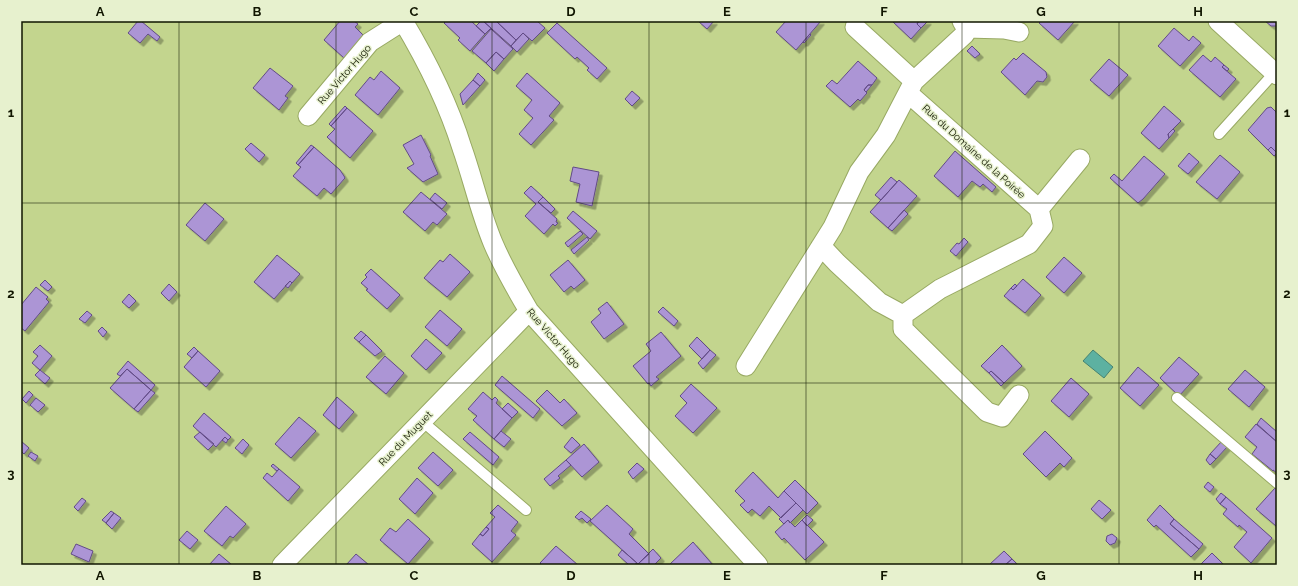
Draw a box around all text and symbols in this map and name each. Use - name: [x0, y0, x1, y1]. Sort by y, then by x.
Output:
- text: A: [96, 4, 105, 19]
- text: B: [253, 4, 262, 19]
- text: C: [410, 4, 419, 19]
- text: D: [566, 4, 576, 19]
- text: E: [723, 4, 731, 19]
- text: F: [880, 4, 888, 19]
- text: G: [1036, 4, 1046, 19]
- text: H: [1193, 4, 1203, 19]
- street label: Rue Victor Hugo: [315, 42, 373, 106]
- street label: Rue du Domaine de la Poirée: [920, 102, 1027, 201]
- text: 1: [8, 105, 15, 120]
- text: 1: [1284, 105, 1291, 120]
- text: 2: [7, 286, 15, 301]
- text: 2: [1283, 286, 1291, 301]
- street label: Rue Victor Hugo: [525, 306, 583, 370]
- street label: Rue du Muguet: [377, 408, 435, 468]
- text: 3: [7, 466, 15, 481]
- text: 3: [1283, 466, 1291, 481]
- text: A: [96, 568, 105, 583]
- text: B: [253, 568, 262, 583]
- text: C: [410, 568, 419, 583]
- text: D: [566, 568, 576, 583]
- text: E: [723, 568, 731, 583]
- text: F: [880, 568, 888, 583]
- text: G: [1036, 568, 1046, 583]
- text: H: [1193, 568, 1203, 583]

